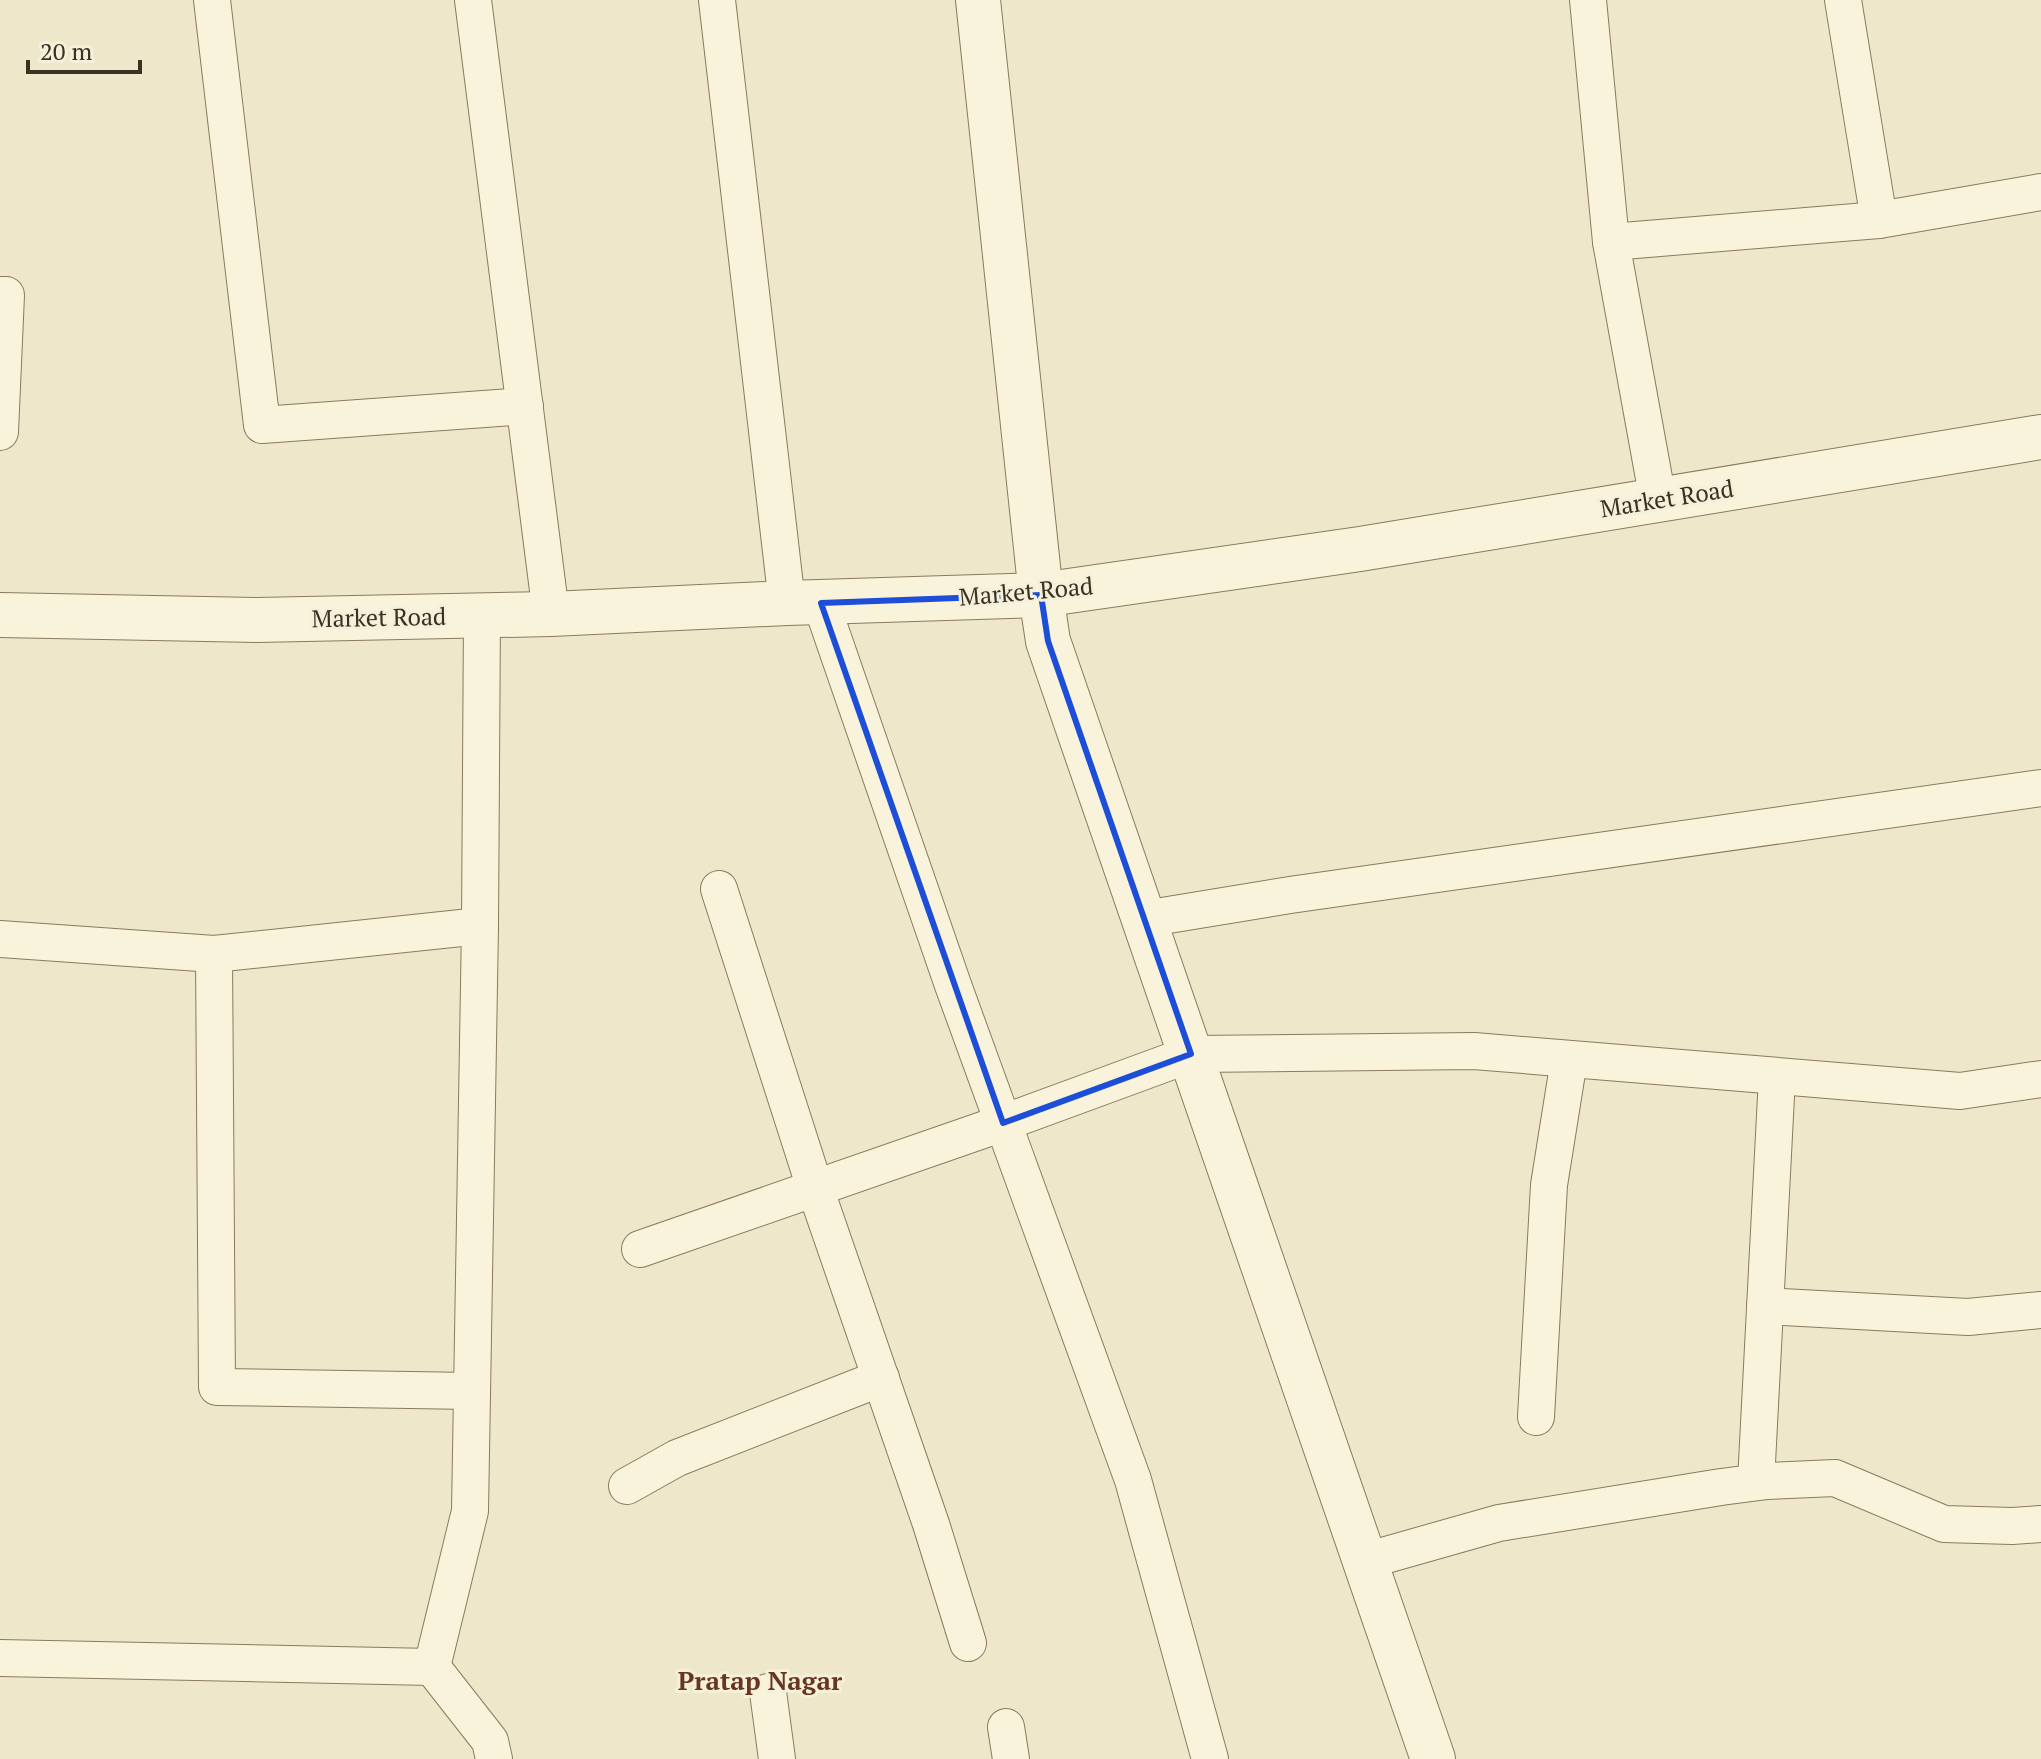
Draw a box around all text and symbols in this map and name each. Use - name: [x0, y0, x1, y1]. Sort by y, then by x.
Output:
- scale bar: [28, 24, 140, 74]
- text: 20 m: [40, 35, 92, 67]
- street label: Market Road: [1598, 472, 1736, 524]
- street label: Market Road: [957, 569, 1094, 613]
- street label: Market Road: [311, 600, 447, 634]
- district label: Pratap Nagar: [678, 1663, 843, 1697]

